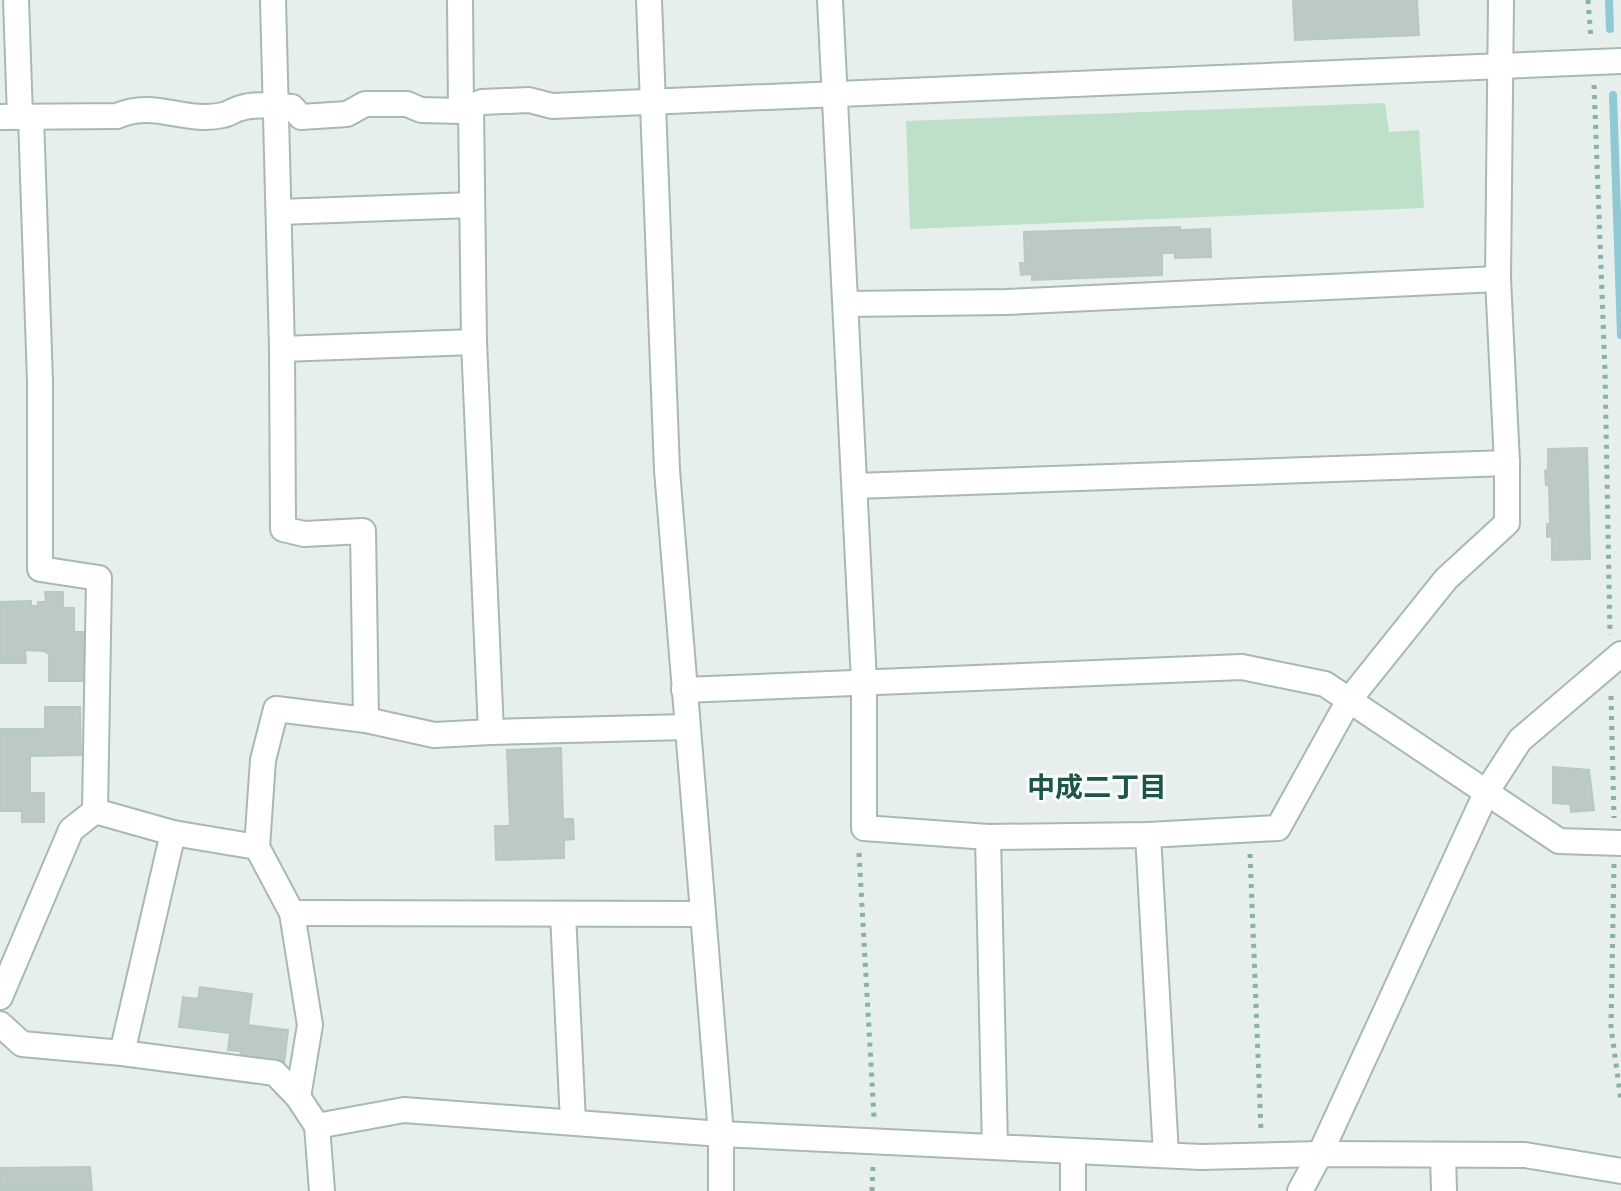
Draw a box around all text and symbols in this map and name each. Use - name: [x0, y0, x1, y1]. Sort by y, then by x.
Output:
- district label: 中成二丁目: [1027, 770, 1167, 803]

